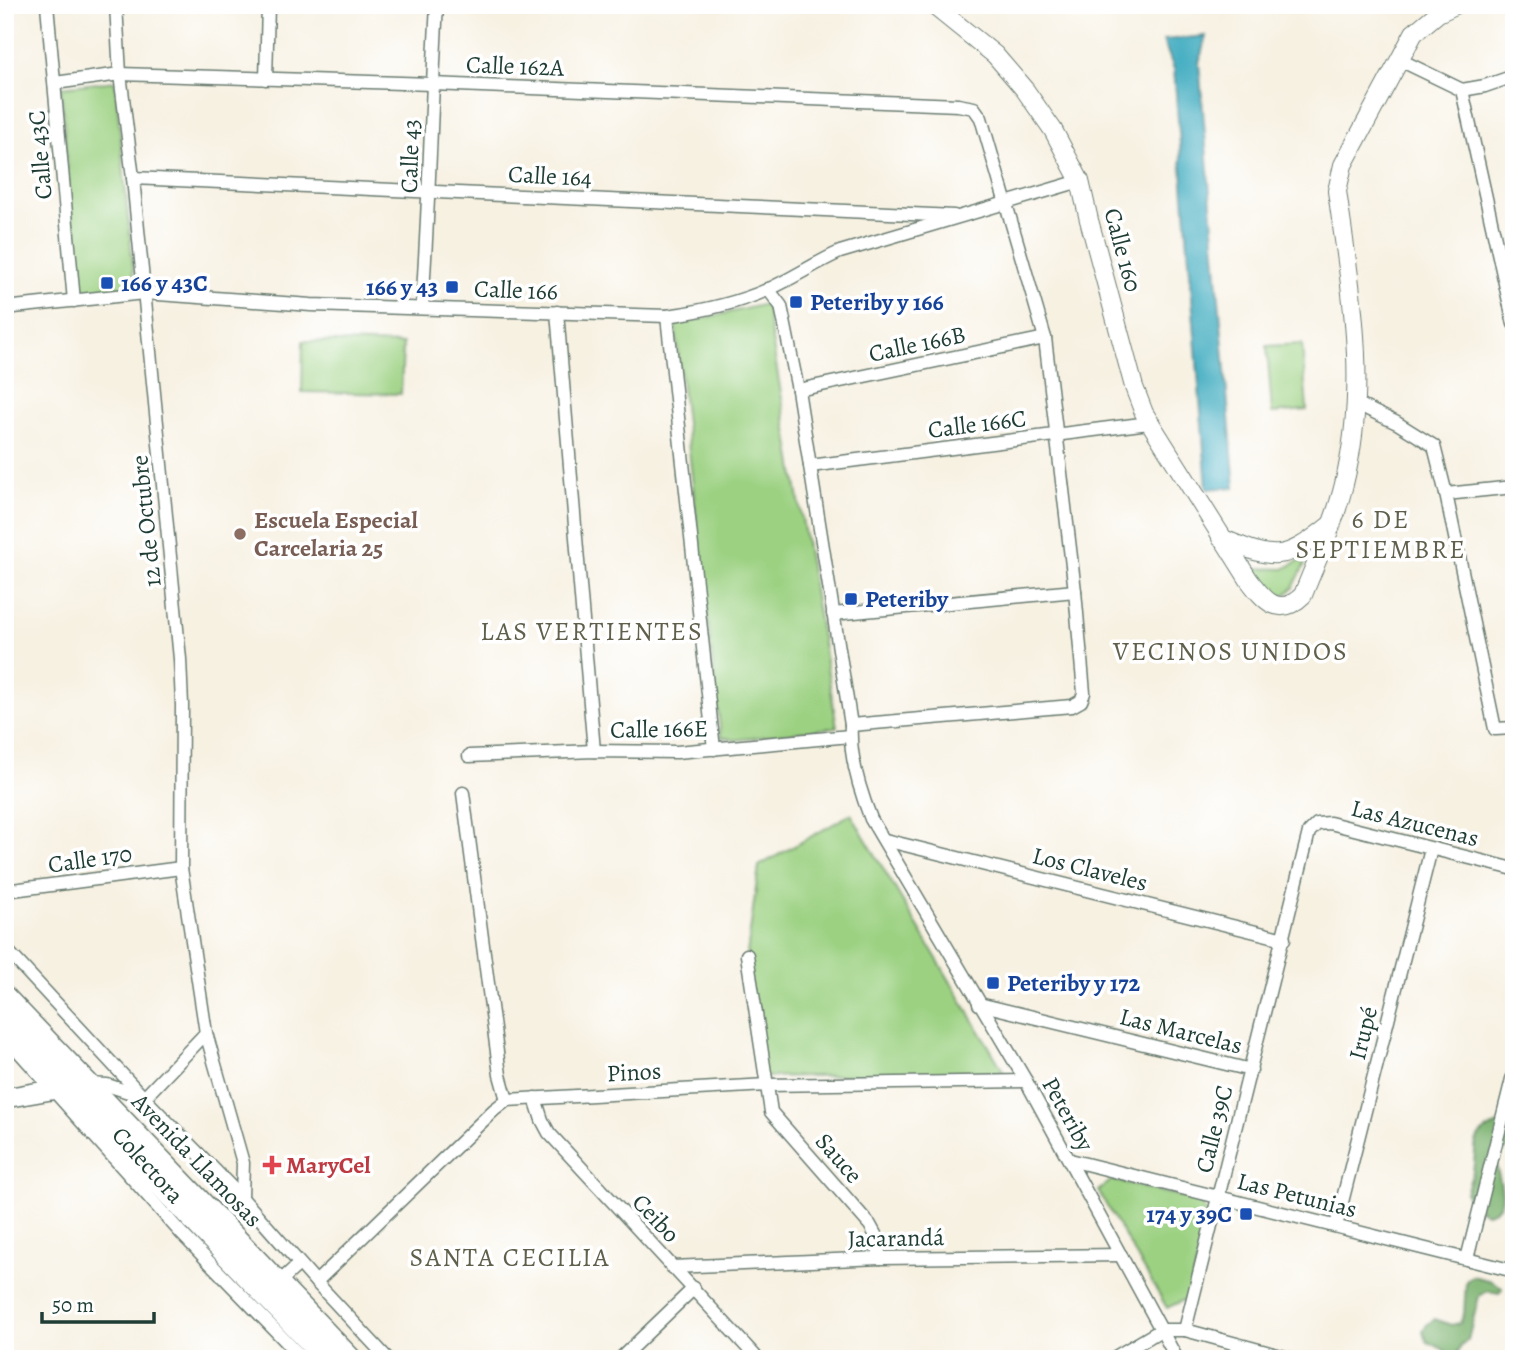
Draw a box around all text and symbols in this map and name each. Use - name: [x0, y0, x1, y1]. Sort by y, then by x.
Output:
- street label: Calle 162A: [465, 48, 566, 84]
- street label: Calle 43C: [20, 109, 60, 201]
- street label: Calle 43: [393, 118, 427, 194]
- street label: Calle 164: [507, 158, 593, 194]
- street label: Calle 160: [1096, 205, 1150, 295]
- place label: 166 y 43C: [121, 267, 208, 299]
- place label: 166 y 43: [366, 271, 438, 303]
- street label: Calle 166: [474, 273, 558, 307]
- marker: 166 y 43C: [99, 275, 115, 291]
- marker: 166 y 43: [444, 279, 460, 295]
- place label: Peteriby y 166: [810, 286, 944, 318]
- marker: Peteriby y 166: [788, 294, 804, 310]
- street label: Calle 166B: [866, 318, 968, 370]
- street label: Calle 166C: [926, 402, 1028, 446]
- street label: 12 de Octubre: [123, 454, 169, 588]
- district label: 6 DE SEPTIEMBRE: [1295, 502, 1467, 567]
- place label: Escuela Especial Carcelaria 25: [254, 504, 419, 564]
- marker: Escuela Especial Carcelaria 25: [232, 526, 248, 542]
- place label: Peteriby: [865, 583, 949, 615]
- marker: Peteriby: [843, 591, 859, 607]
- district label: LAS VERTIENTES: [480, 614, 704, 649]
- district label: VECINOS UNIDOS: [1112, 634, 1349, 669]
- street label: Calle 166E: [610, 712, 708, 746]
- street label: Las Azucenas: [1348, 792, 1482, 854]
- street label: Calle 170: [46, 837, 134, 881]
- street label: Los Claveles: [1029, 839, 1151, 899]
- place label: Peteriby y 172: [1007, 967, 1140, 999]
- marker: Peteriby y 172: [985, 975, 1001, 991]
- street label: Las Marcelas: [1116, 1000, 1246, 1062]
- street label: Irupé: [1341, 1003, 1385, 1063]
- street label: Pinos: [606, 1055, 662, 1089]
- street label: Peteriby: [1035, 1071, 1102, 1157]
- street label: Calle 39C: [1188, 1082, 1240, 1176]
- street label: Avenida Llamosas: [124, 1085, 269, 1234]
- street label: Colectora: [105, 1120, 192, 1211]
- street label: Sauce: [808, 1126, 870, 1190]
- place label: MaryCel: [286, 1149, 371, 1181]
- marker: MaryCel: [264, 1157, 280, 1173]
- street label: Las Petunias: [1234, 1165, 1360, 1225]
- street label: Ceibo: [625, 1187, 687, 1249]
- place label: 174 y 39C: [1146, 1198, 1232, 1230]
- marker: 174 y 39C: [1238, 1206, 1254, 1222]
- street label: Jacarandá: [847, 1221, 945, 1255]
- district label: SANTA CECILIA: [410, 1240, 610, 1275]
- scale bar: [42, 1280, 154, 1324]
- text: 50 m: [52, 1291, 94, 1319]

